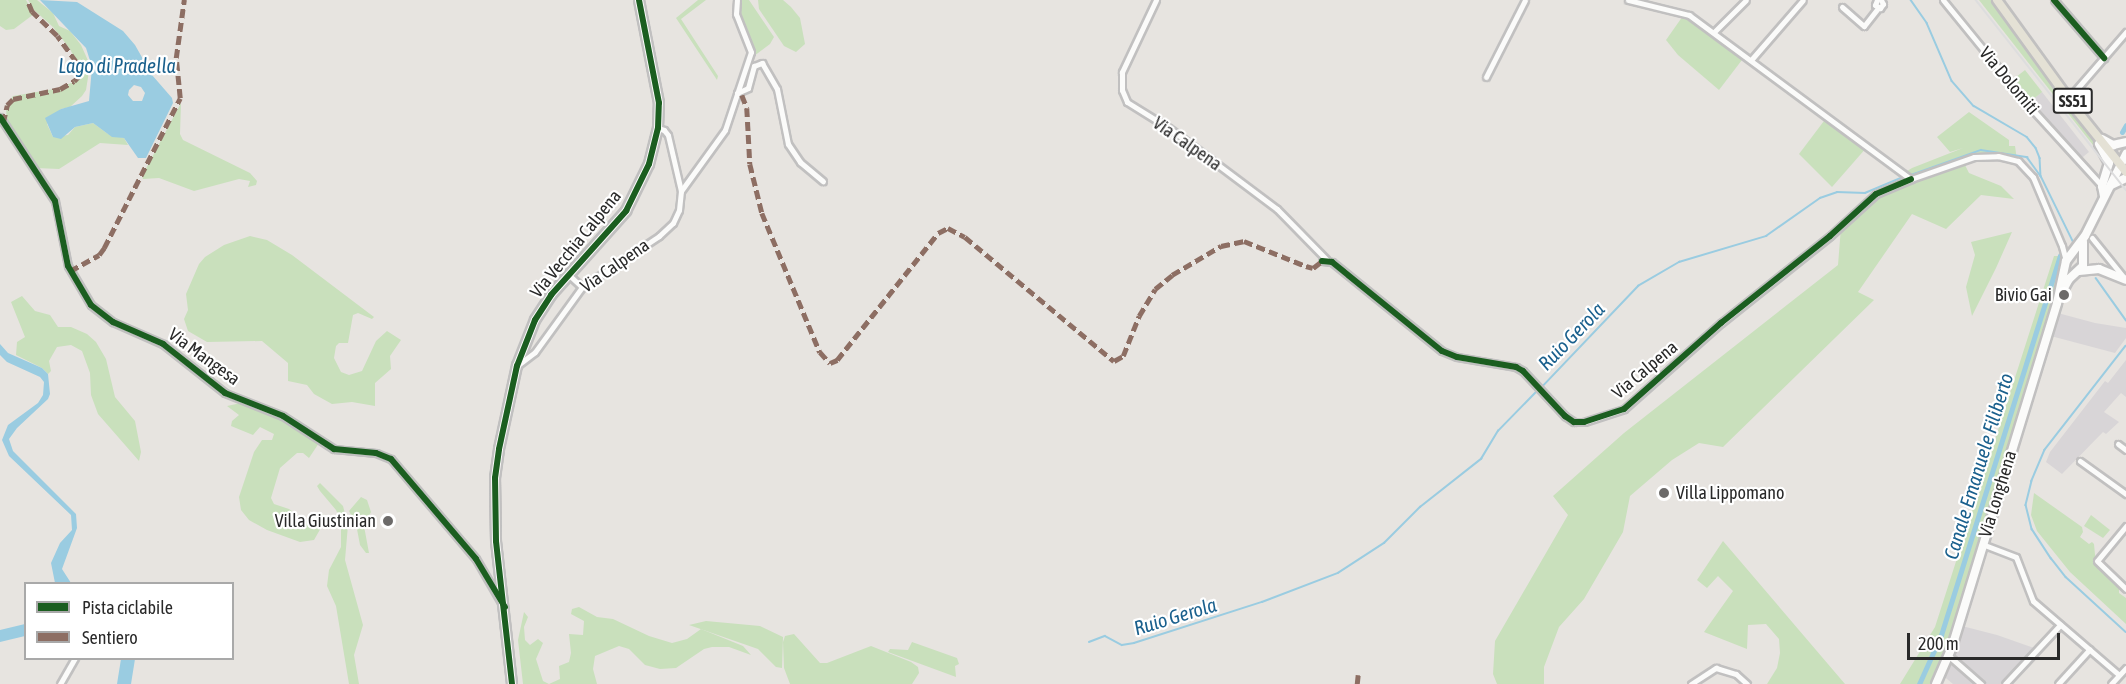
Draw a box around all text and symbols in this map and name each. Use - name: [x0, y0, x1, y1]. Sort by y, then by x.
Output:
- street label: Via Dolomiti: [1974, 43, 2044, 119]
- water label: Lago di Pradella: [58, 53, 176, 77]
- road number: SS51: [2052, 88, 2094, 114]
- street label: Via Calpena: [1149, 113, 1225, 175]
- street label: Via Vecchia Calpena: [526, 186, 626, 302]
- street label: Via Calpena: [577, 235, 653, 297]
- place label: Bivio Gai: [1995, 284, 2052, 306]
- marker: Bivio Gai: [2057, 288, 2071, 302]
- water label: Ruio Gerola: [1533, 297, 1609, 375]
- street label: Via Mangesa: [164, 324, 244, 390]
- street label: Via Calpena: [1608, 336, 1682, 404]
- water label: Canale Emanuele Filiberto: [1938, 370, 2018, 562]
- street label: Via Longhena: [1975, 448, 2021, 540]
- place label: Villa Lippomano: [1676, 482, 1784, 504]
- marker: Villa Lippomano: [1657, 486, 1671, 500]
- place label: Villa Giustinian: [275, 510, 376, 532]
- marker: Villa Giustinian: [381, 514, 395, 528]
- legend: [24, 582, 234, 660]
- water label: Ruio Gerola: [1131, 592, 1219, 640]
- text: Pista ciclabile: [82, 597, 173, 618]
- scale bar: [1910, 621, 2063, 659]
- text: Sentiero: [82, 627, 138, 648]
- text: 200 m: [1918, 633, 1959, 654]

